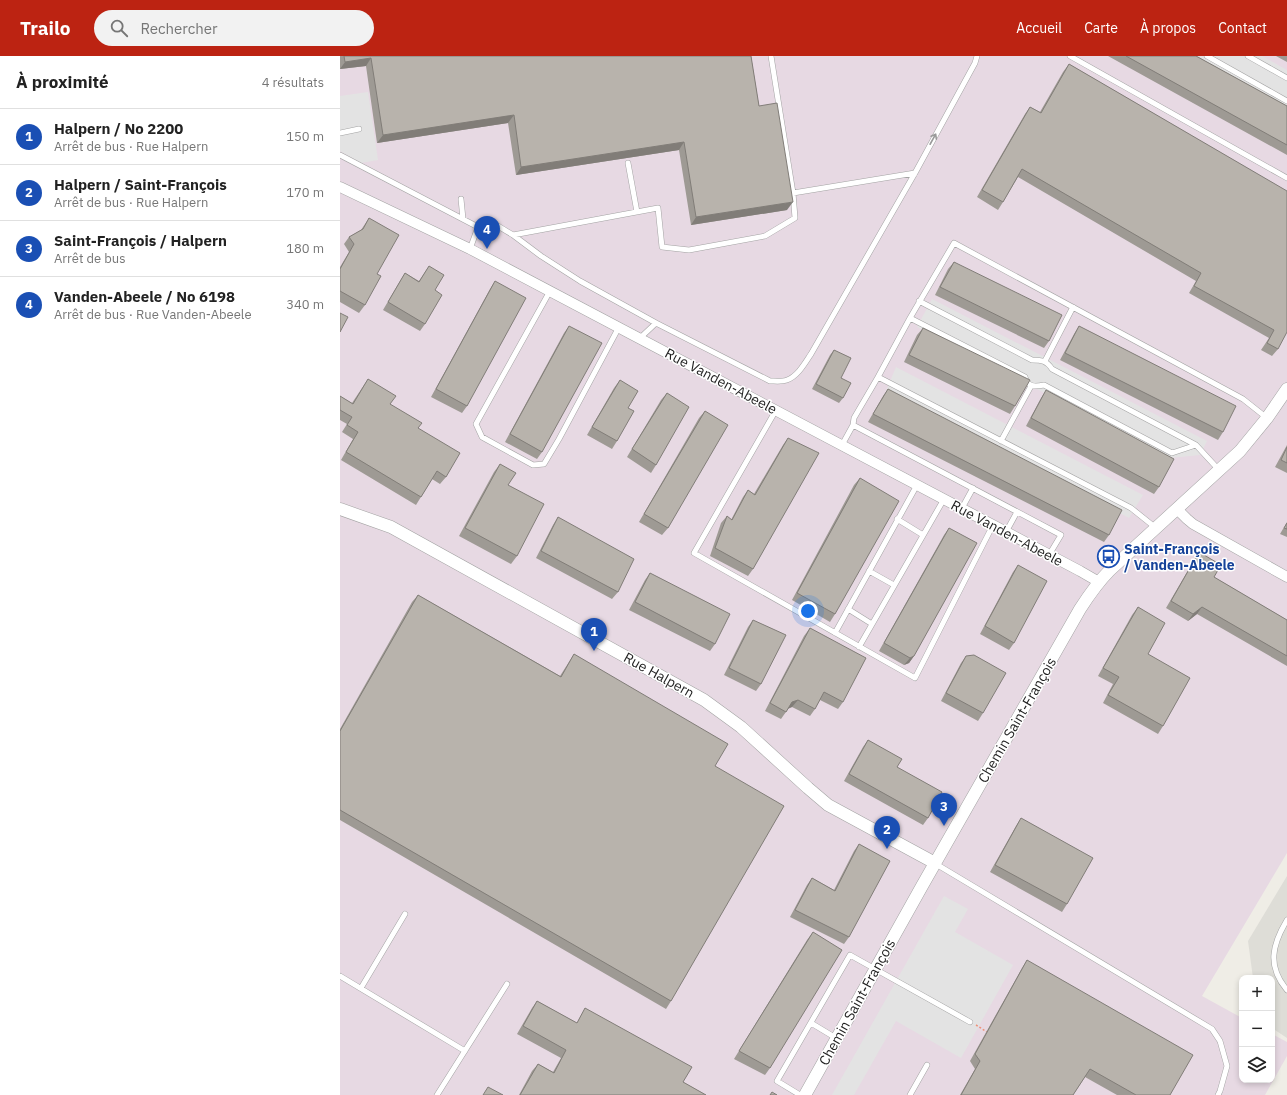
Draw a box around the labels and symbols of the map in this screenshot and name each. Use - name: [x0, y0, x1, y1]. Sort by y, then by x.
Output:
- one-way arrow: [930, 133, 938, 145]
- pin: 4: [474, 216, 500, 249]
- street label: Rue Vanden-Abeele: [662, 344, 780, 418]
- street label: Rue Vanden-Abeele: [948, 496, 1066, 570]
- place label: Saint-François / Vanden-Abeele: [1124, 540, 1235, 574]
- bus stop icon: Saint-François / Vanden-Abeele: [1095, 544, 1121, 570]
- your location: [798, 601, 818, 621]
- pin: 1: [581, 618, 607, 651]
- street label: Rue Halpern: [621, 648, 697, 702]
- street label: Chemin Saint-François: [974, 654, 1060, 786]
- pin: 3: [931, 793, 957, 826]
- pin: 2: [874, 816, 900, 849]
- street label: Chemin Saint-François: [815, 935, 899, 1068]

